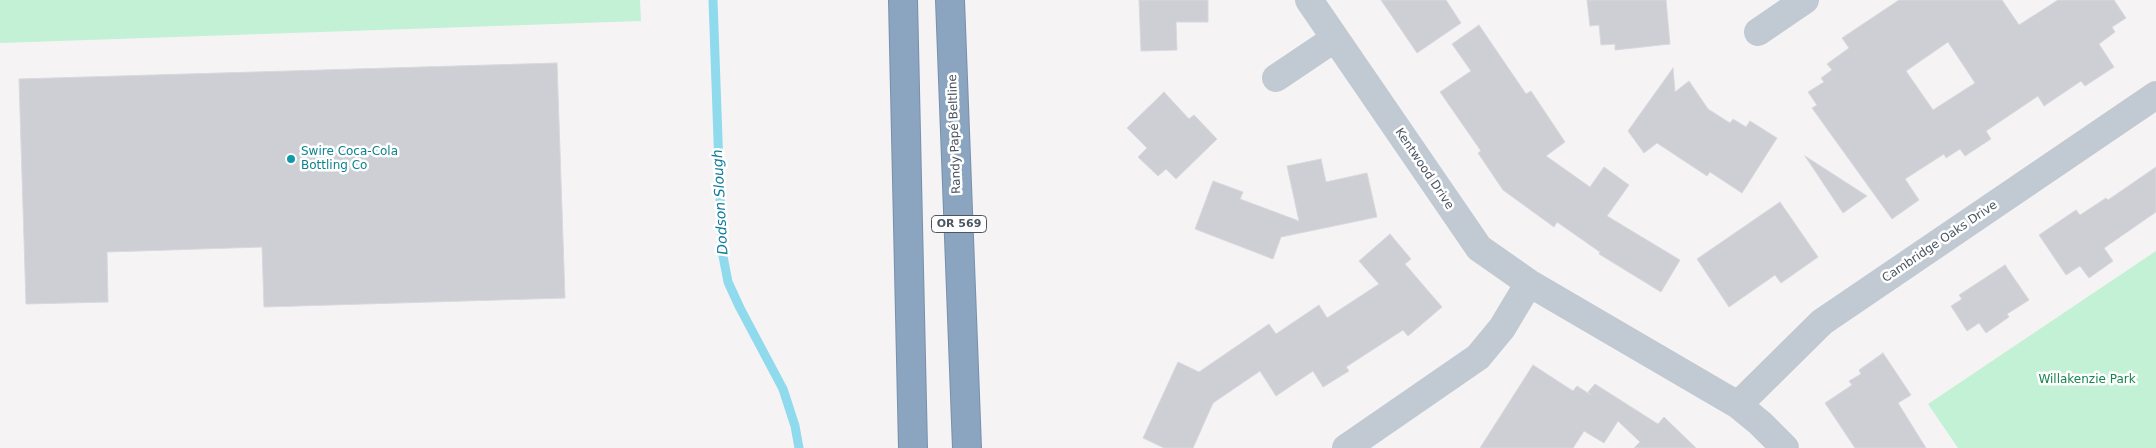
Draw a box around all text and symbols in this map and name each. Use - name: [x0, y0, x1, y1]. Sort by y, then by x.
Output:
- street label: Randy Papé Beltline: [946, 74, 964, 194]
- street label: Kentwood Drive: [1392, 126, 1456, 212]
- place label: Swire Coca-Cola Bottling Co: [301, 145, 398, 173]
- water label: Dodson Slough: [710, 149, 732, 255]
- marker: Swire Coca-Cola Bottling Co: [285, 153, 297, 165]
- street label: Cambridge Oaks Drive: [1880, 198, 2000, 286]
- road number: OR 569: [932, 215, 986, 232]
- park label: Willakenzie Park: [2038, 373, 2136, 387]

